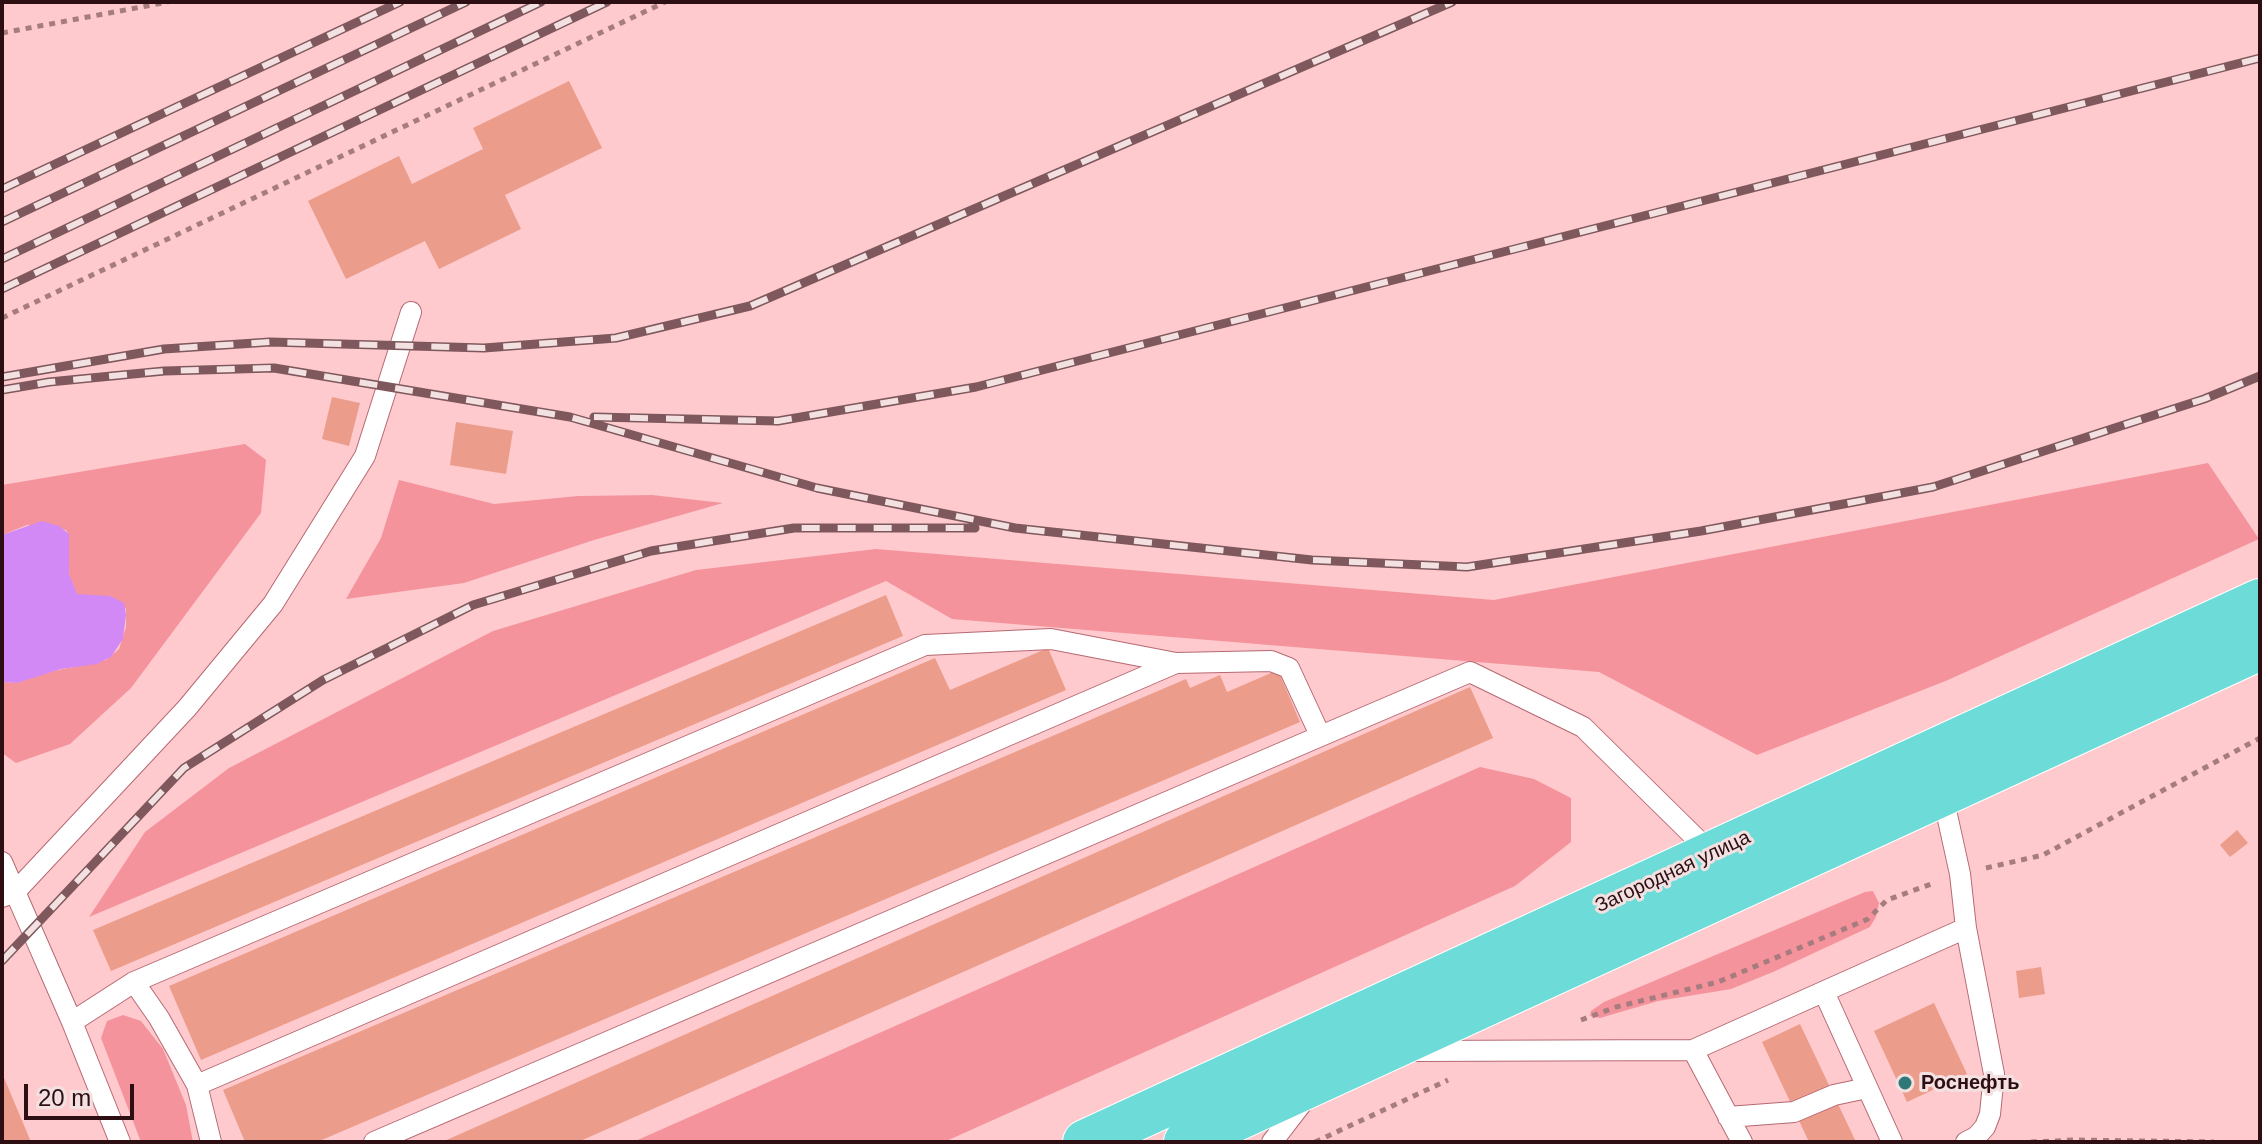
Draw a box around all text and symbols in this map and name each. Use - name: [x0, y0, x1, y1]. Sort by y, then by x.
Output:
- street label: Загородная улица: [1592, 826, 1754, 918]
- scale bar: [28, 1068, 138, 1118]
- place label: Роснефть: [1921, 1071, 2019, 1095]
- marker: Роснефть: [1896, 1074, 1914, 1092]
- text: 20 m: [38, 1084, 91, 1111]

